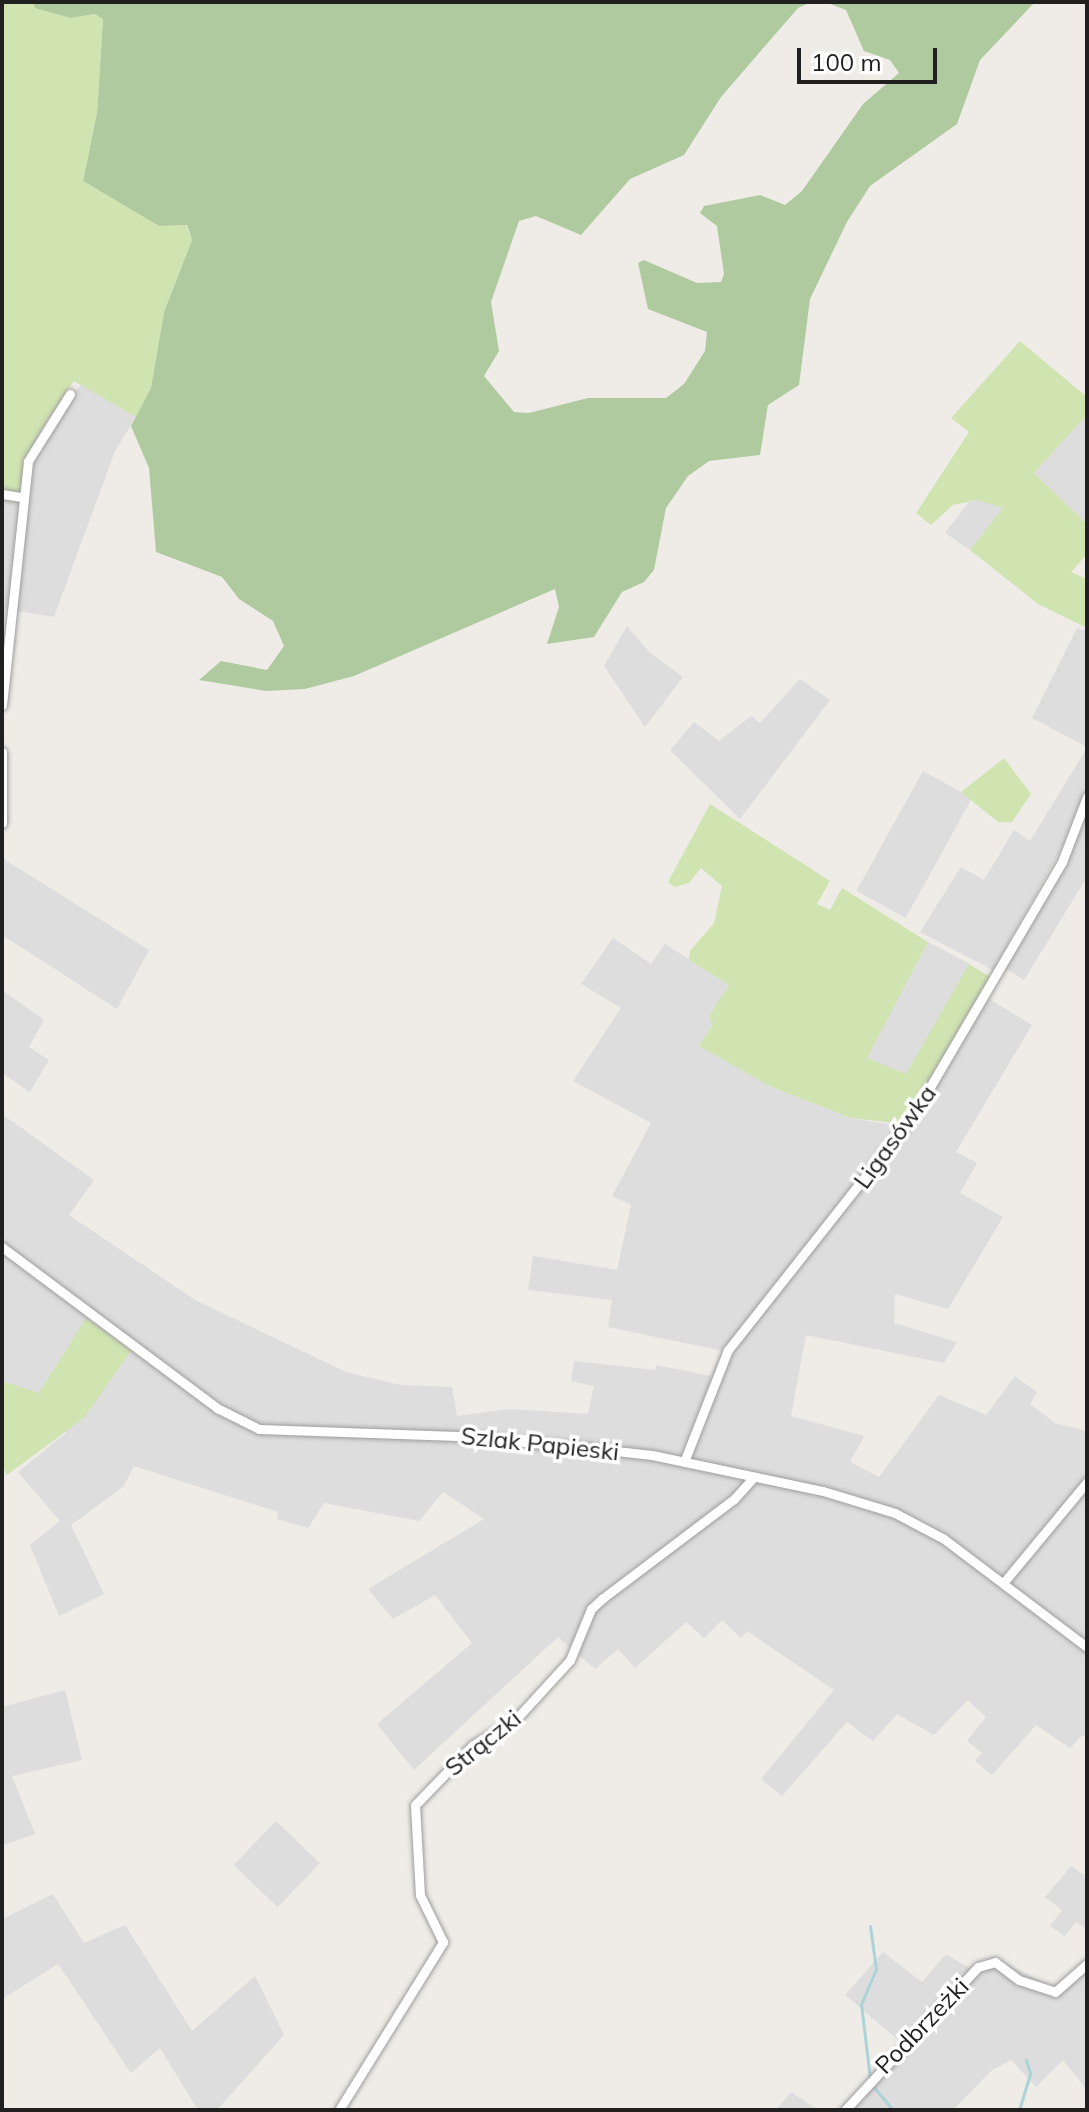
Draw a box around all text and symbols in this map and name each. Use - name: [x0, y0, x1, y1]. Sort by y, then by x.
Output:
- scale bar: [801, 32, 941, 82]
- text: 100 m: [811, 47, 882, 77]
- street label: Ligasówka: [848, 1080, 942, 1194]
- street label: Szlak Papieski: [460, 1421, 620, 1467]
- street label: Strączki: [439, 1704, 527, 1782]
- street label: Podbrzeżki: [869, 1972, 975, 2080]

